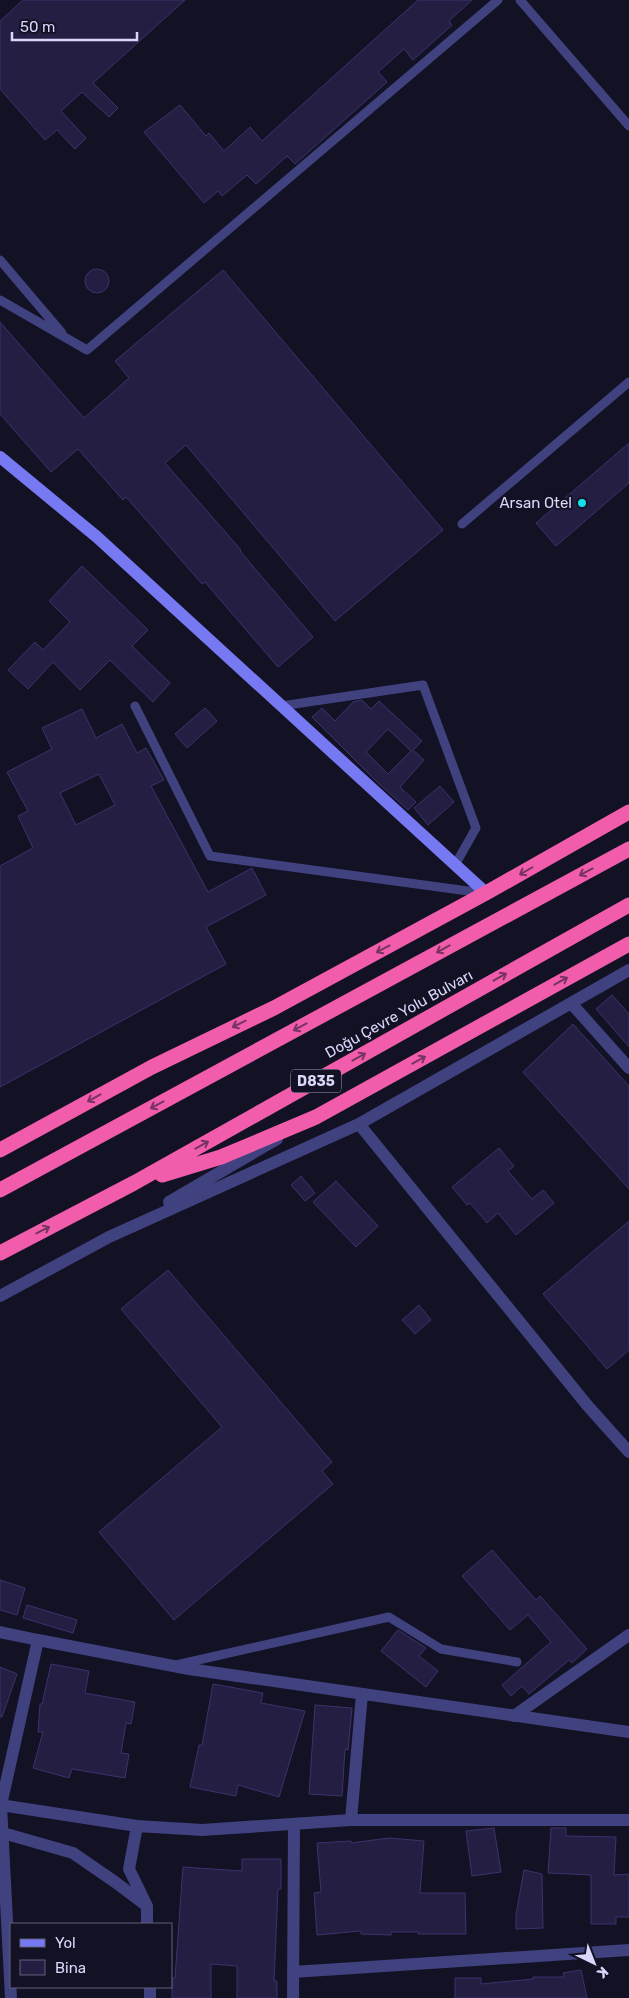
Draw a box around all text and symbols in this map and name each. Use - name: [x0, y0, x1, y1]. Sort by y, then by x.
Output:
- scale bar: [12, 10, 138, 42]
- text: 50 m: [20, 18, 55, 36]
- place label: Arsan Otel: [499, 494, 572, 512]
- marker: Arsan Otel: [576, 497, 588, 509]
- one-way arrow: [518, 866, 533, 876]
- one-way arrow: [579, 868, 594, 877]
- one-way arrow: [435, 944, 450, 954]
- one-way arrow: [376, 945, 391, 954]
- street label: Doğu Çevre Yolu Bulvarı: [322, 966, 476, 1062]
- one-way arrow: [493, 972, 508, 982]
- one-way arrow: [553, 976, 567, 986]
- one-way arrow: [232, 1020, 247, 1030]
- one-way arrow: [293, 1022, 308, 1032]
- one-way arrow: [351, 1051, 365, 1061]
- one-way arrow: [411, 1055, 426, 1065]
- road number: D835: [291, 1070, 341, 1092]
- one-way arrow: [87, 1093, 102, 1103]
- one-way arrow: [151, 1100, 165, 1110]
- one-way arrow: [194, 1140, 209, 1150]
- one-way arrow: [36, 1225, 51, 1235]
- legend: [10, 1923, 172, 1988]
- text: Yol: [55, 1934, 76, 1952]
- north arrow: [569, 1938, 619, 1988]
- text: Bina: [55, 1959, 86, 1977]
- text: K: [593, 1963, 612, 1982]

